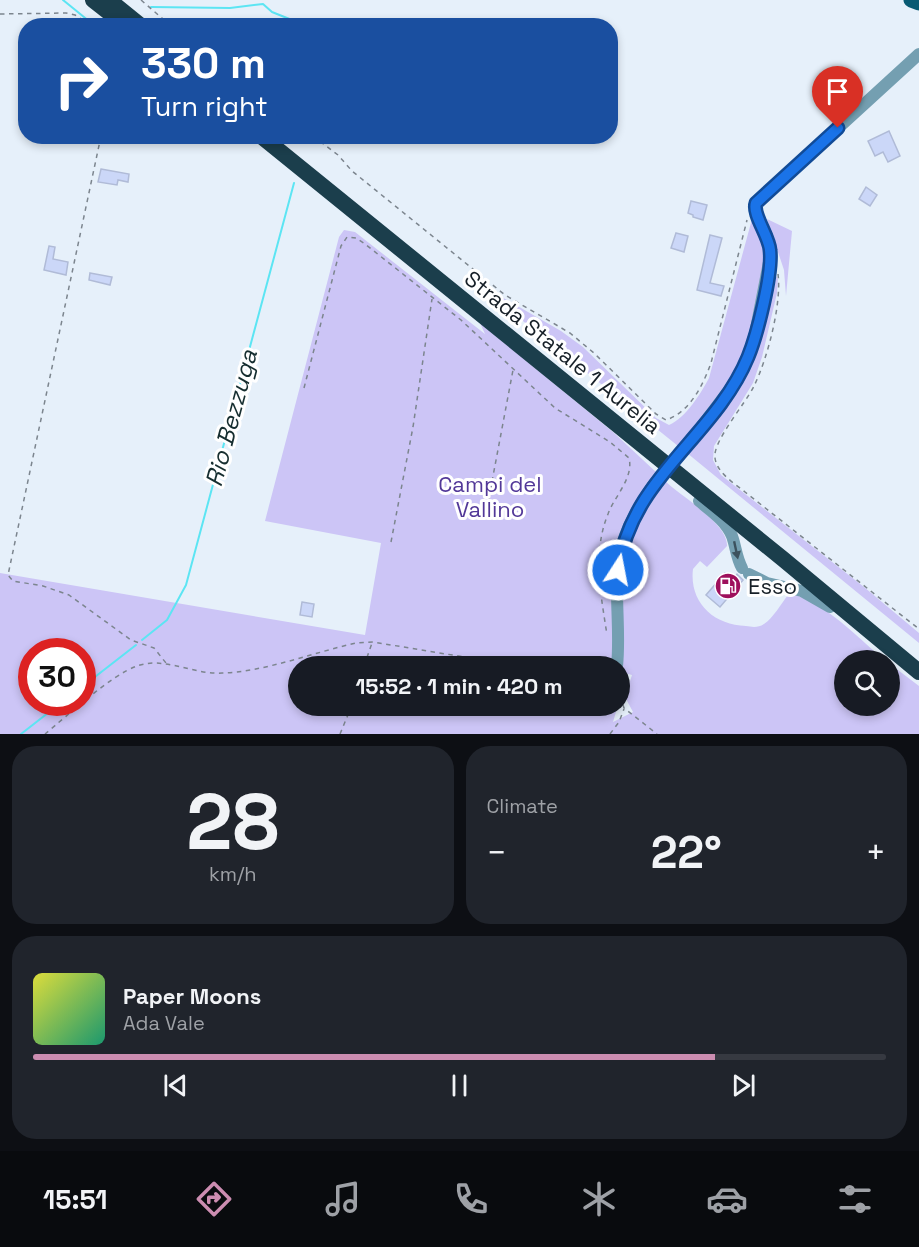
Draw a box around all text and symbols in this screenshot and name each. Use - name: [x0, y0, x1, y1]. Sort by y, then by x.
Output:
- text: 330 m: [141, 37, 266, 90]
- icon: right: [42, 42, 120, 120]
- pin: [812, 66, 863, 128]
- icon: arrive: [821, 75, 854, 108]
- text: Turn right: [141, 89, 268, 124]
- street label: Strada Statale 1 Aurelia: [459, 264, 667, 440]
- water label: Rio Bezzuga: [198, 346, 264, 490]
- park label: Campi del Vallino: [438, 470, 542, 523]
- position arrow: [586, 538, 650, 602]
- one-way arrow: [731, 541, 741, 559]
- fuel station icon: Esso: [713, 571, 743, 601]
- place label: Esso: [748, 572, 797, 600]
- speed limit sign: 30: [18, 638, 96, 716]
- map controls: [834, 650, 900, 716]
- button: search: [834, 650, 900, 716]
- text: 15:52 · 1 min · 420 m: [355, 672, 563, 700]
- text: 28: [186, 772, 279, 872]
- text: Climate: [487, 793, 558, 819]
- text: 22°: [651, 824, 722, 881]
- text: −: [487, 832, 507, 874]
- text: +: [866, 832, 886, 874]
- text: km/h: [209, 861, 257, 887]
- text: Paper Moons: [123, 982, 261, 1010]
- text: Ada Vale: [123, 1010, 205, 1036]
- icon: previous: [159, 1069, 192, 1102]
- icon: pause: [443, 1069, 476, 1102]
- icon: next: [727, 1069, 760, 1102]
- icon: directions: [193, 1178, 235, 1220]
- icon: music: [322, 1178, 364, 1220]
- icon: phone: [450, 1178, 492, 1220]
- icon: climate: [578, 1178, 620, 1220]
- icon: car: [706, 1178, 748, 1220]
- icon: filters: [834, 1178, 876, 1220]
- text: 15:51: [43, 1182, 107, 1217]

